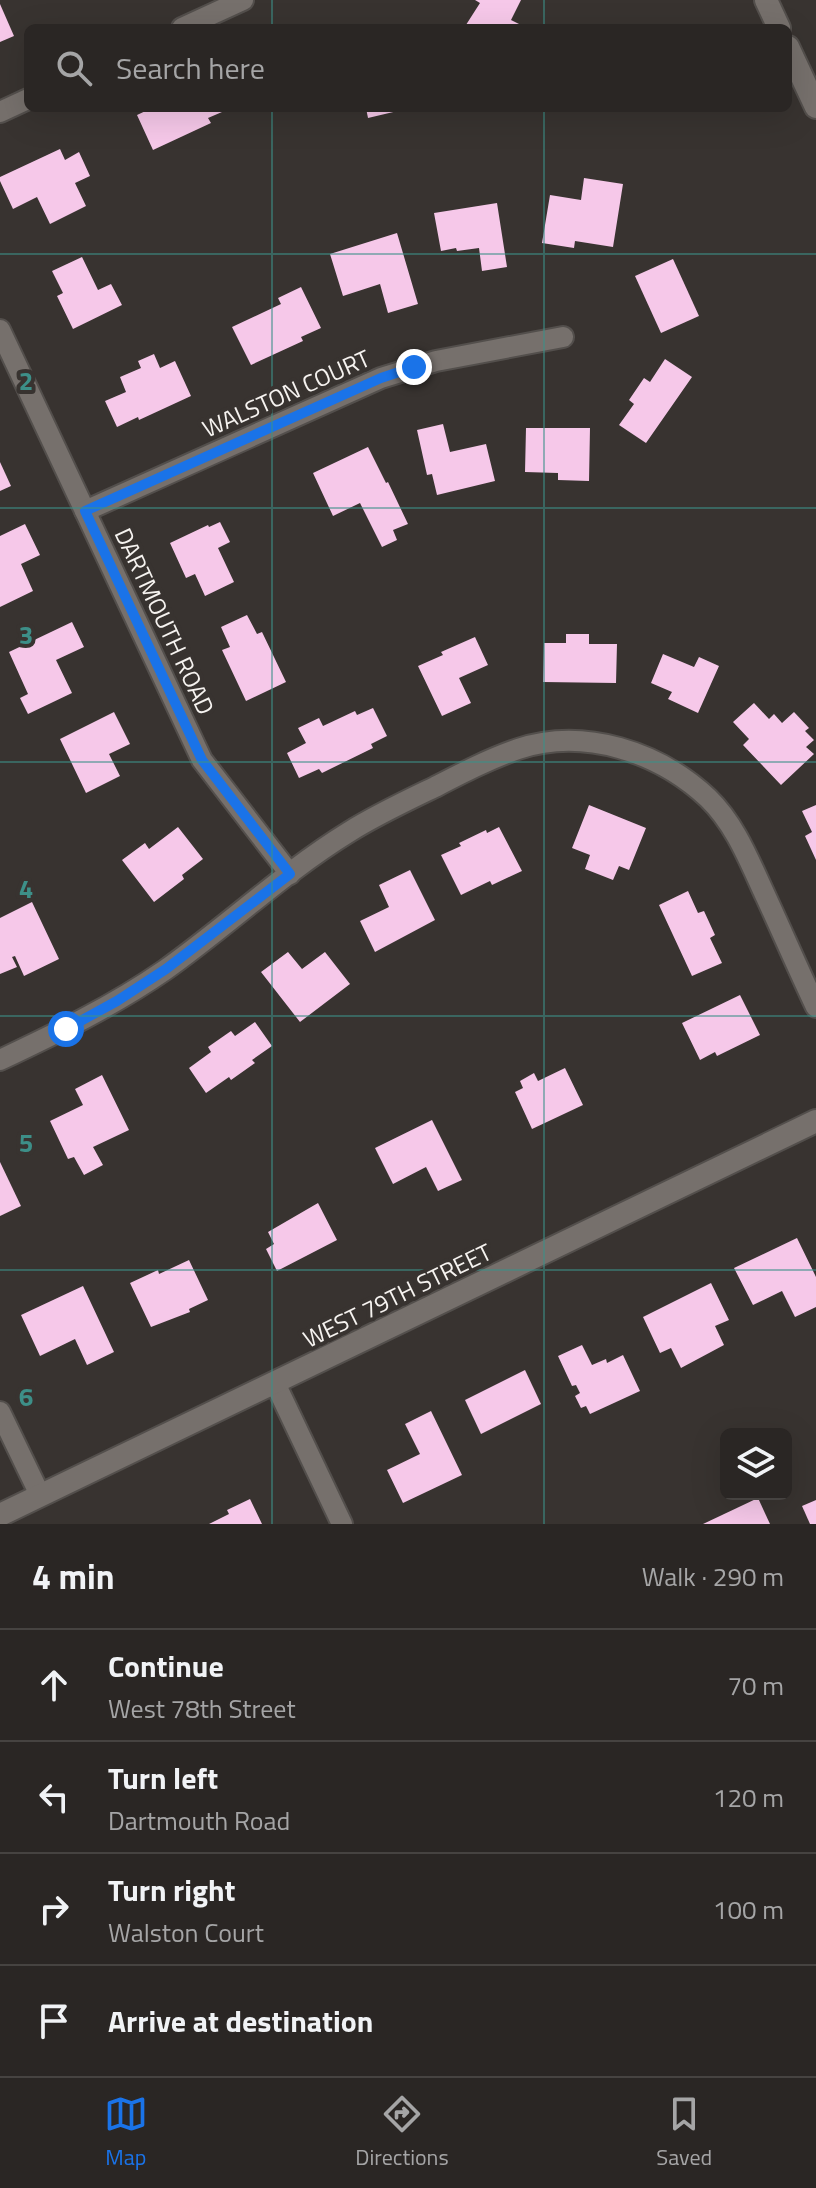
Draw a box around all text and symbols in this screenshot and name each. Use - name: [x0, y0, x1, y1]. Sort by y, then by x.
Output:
- search box: [24, 24, 792, 112]
- text: Search here: [116, 45, 265, 91]
- icon: search: [52, 46, 96, 90]
- street label: WALSTON COURT: [196, 340, 376, 446]
- route end: [396, 349, 432, 385]
- text: 2: [19, 361, 33, 400]
- street label: DARTMOUTH ROAD: [106, 522, 224, 720]
- text: 3: [19, 615, 33, 654]
- text: 4: [19, 869, 33, 908]
- route start: [48, 1011, 84, 1047]
- text: 5: [19, 1123, 33, 1162]
- street label: WEST 79TH STREET: [297, 1234, 498, 1356]
- text: 6: [19, 1377, 33, 1416]
- map controls: [720, 1428, 792, 1500]
- button: layers: [720, 1428, 792, 1500]
- text: 4 min: [32, 1550, 115, 1602]
- text: Walk · 290 m: [642, 1557, 784, 1596]
- text: Continue: [108, 1643, 224, 1689]
- icon: ahead: [32, 1663, 76, 1707]
- text: 70 m: [727, 1666, 784, 1705]
- text: West 78th Street: [108, 1689, 296, 1728]
- text: Turn left: [108, 1755, 218, 1801]
- icon: left: [32, 1775, 76, 1819]
- text: 120 m: [713, 1778, 784, 1817]
- text: Dartmouth Road: [108, 1801, 290, 1840]
- text: Turn right: [108, 1867, 236, 1913]
- icon: right: [32, 1887, 76, 1931]
- text: 100 m: [713, 1890, 784, 1929]
- text: Walston Court: [108, 1913, 264, 1952]
- text: Arrive at destination: [108, 1998, 373, 2044]
- icon: arrive: [32, 1999, 76, 2043]
- tab: Map: [104, 2092, 148, 2174]
- tab: Directions: [355, 2092, 449, 2174]
- tab: Saved: [656, 2092, 712, 2174]

